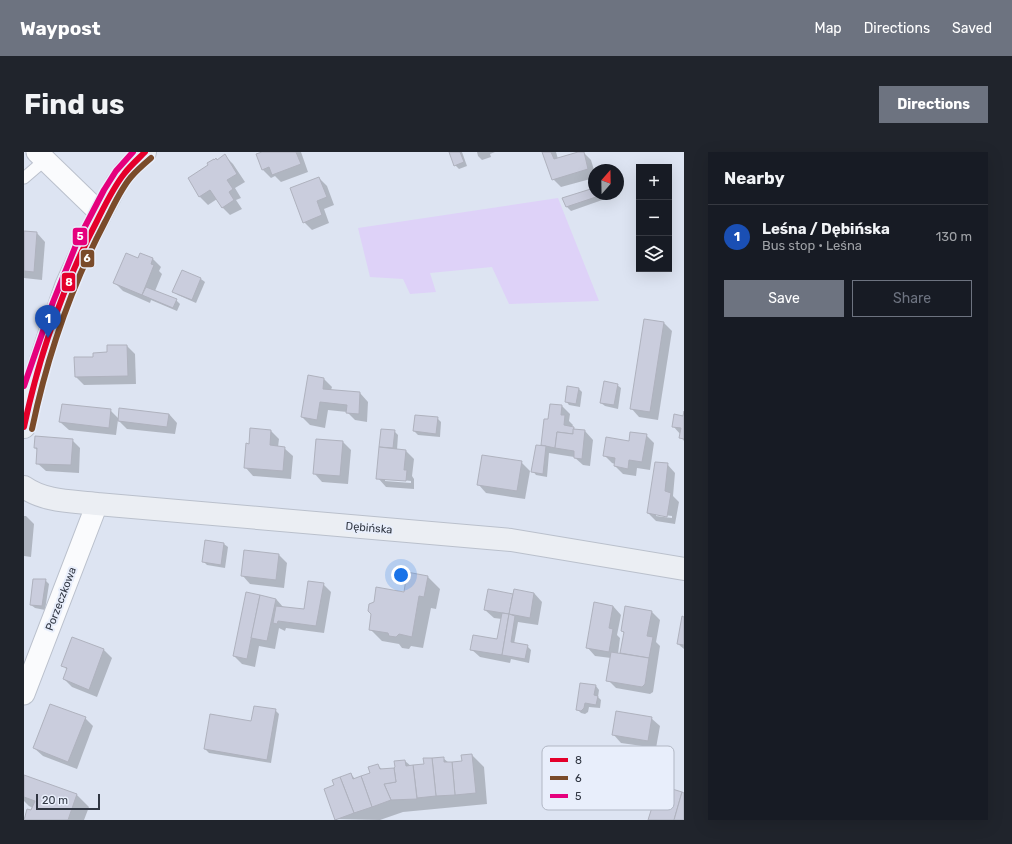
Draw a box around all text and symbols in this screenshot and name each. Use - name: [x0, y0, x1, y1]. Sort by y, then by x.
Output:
- text: Waypost: [20, 17, 101, 40]
- text: Map: [815, 20, 842, 37]
- text: Directions: [864, 20, 930, 37]
- text: Saved: [952, 20, 992, 37]
- button: Directions: [879, 86, 988, 123]
- text: Find us: [24, 88, 124, 121]
- north arrow: [588, 164, 624, 200]
- map controls: [636, 164, 672, 272]
- button: +: [636, 164, 672, 200]
- text: Nearby: [724, 168, 785, 188]
- button: −: [636, 200, 672, 236]
- text: Leśna / Dębińska: [762, 220, 890, 238]
- line badge: 5: [72, 227, 88, 246]
- text: 1: [734, 229, 740, 244]
- text: 130 m: [936, 229, 972, 244]
- text: 5: [76, 230, 84, 243]
- button: layers: [636, 236, 672, 272]
- text: Bus stop · Leśna: [762, 238, 862, 253]
- line badge: 6: [80, 249, 95, 268]
- text: 6: [83, 252, 91, 265]
- line badge: 8: [61, 272, 76, 292]
- text: 8: [65, 276, 73, 289]
- button: Save: [724, 280, 844, 317]
- button: Share: [852, 280, 972, 317]
- pin: 1: [35, 305, 61, 338]
- street label: Dębińska: [345, 519, 393, 537]
- street label: Porzeczkowa: [43, 565, 79, 633]
- your location: [391, 565, 411, 585]
- legend: [542, 746, 674, 810]
- text: 8: [575, 754, 582, 767]
- text: 6: [575, 772, 582, 785]
- text: 5: [575, 790, 582, 803]
- scale bar: [36, 792, 100, 811]
- text: 20 m: [42, 794, 68, 807]

